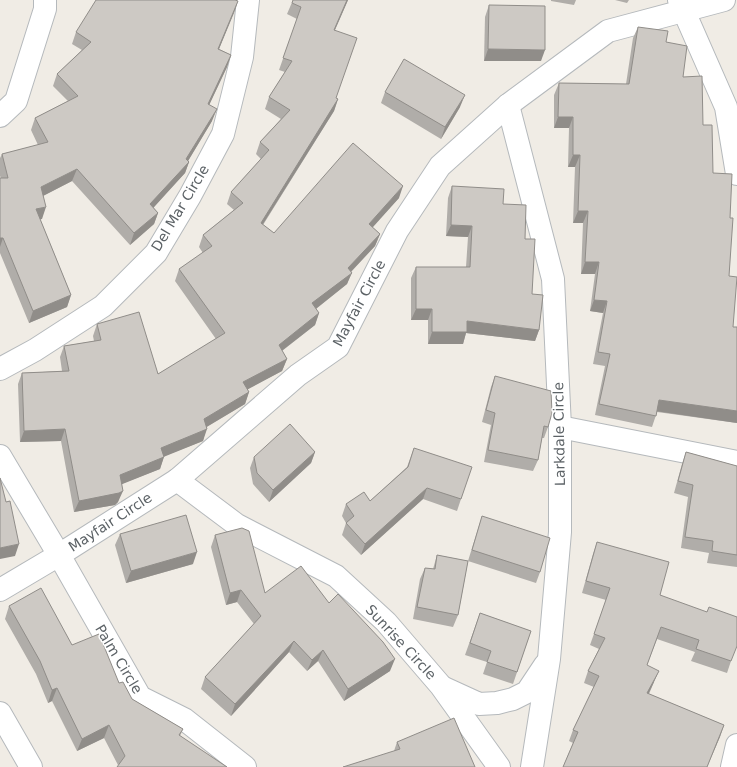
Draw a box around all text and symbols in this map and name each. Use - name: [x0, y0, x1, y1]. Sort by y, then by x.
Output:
- street label: Del Mar Circle: [148, 162, 212, 254]
- street label: Mayfair Circle: [329, 257, 389, 349]
- street label: Larkdale Circle: [550, 382, 568, 486]
- street label: Mayfair Circle: [65, 489, 155, 555]
- street label: Sunrise Circle: [362, 601, 440, 683]
- street label: Palm Circle: [92, 622, 146, 696]

